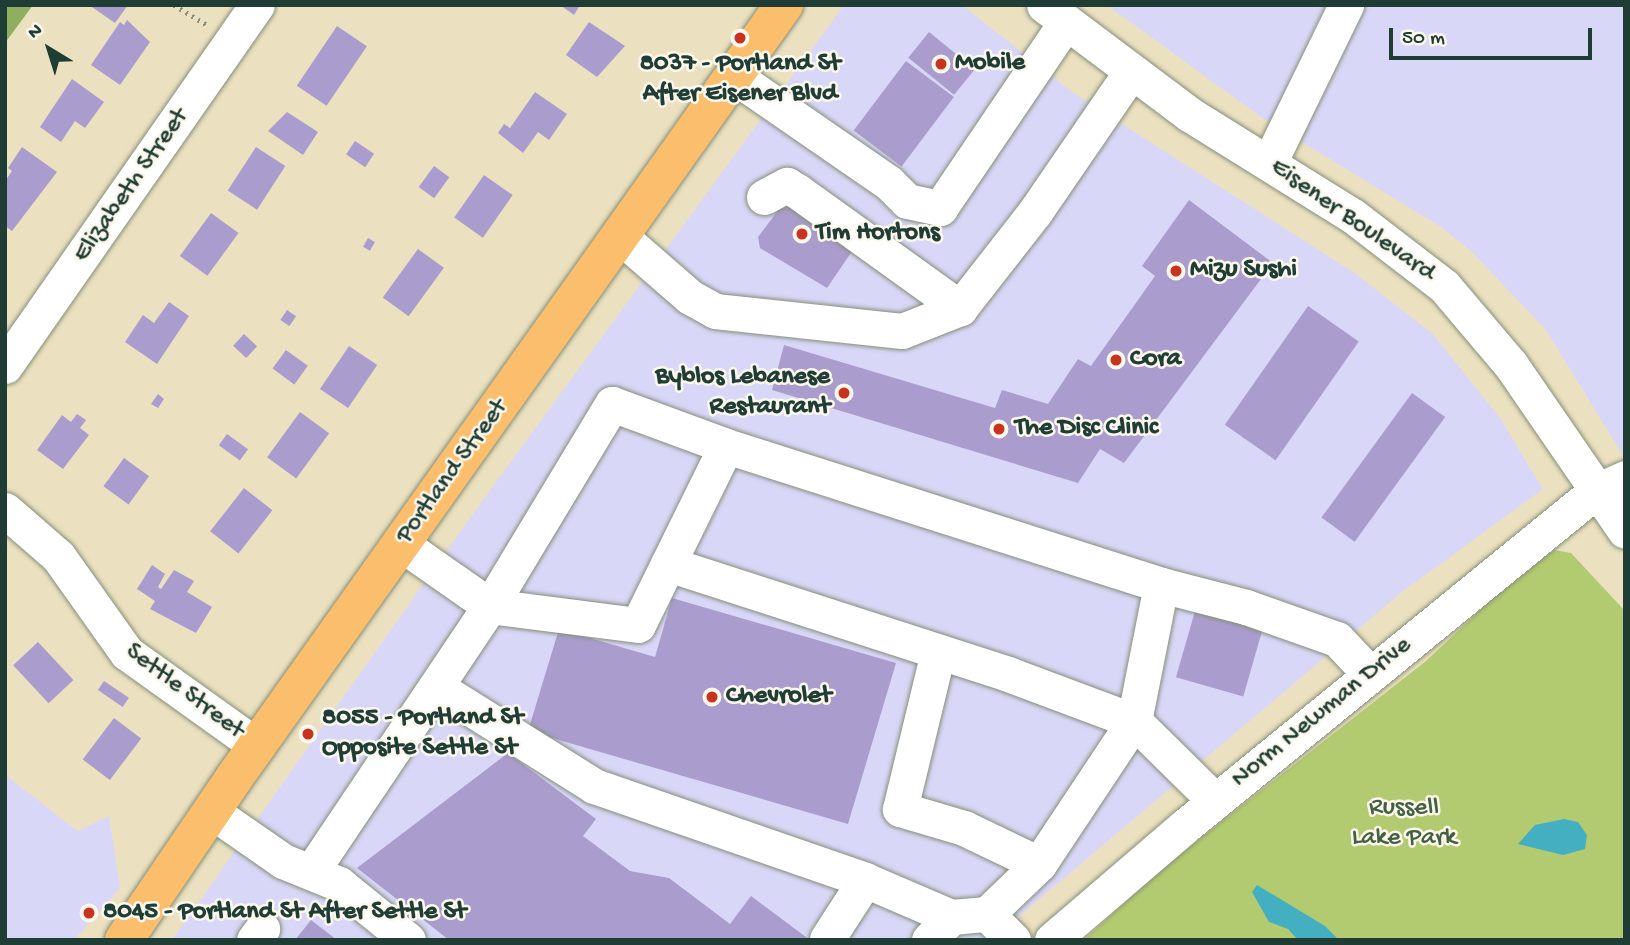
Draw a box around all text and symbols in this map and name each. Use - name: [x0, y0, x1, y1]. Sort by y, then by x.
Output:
- north arrow: [14, 14, 84, 84]
- scale bar: [1392, 14, 1595, 58]
- text: N: [24, 19, 48, 45]
- text: 50 m: [1402, 27, 1445, 52]
- marker: 8037 - Portland St After Eisener Blvd: [732, 30, 748, 46]
- place label: Mobile: [955, 48, 1025, 80]
- place label: 8037 - Portland St After Eisener Blvd: [640, 49, 840, 110]
- marker: Mobile: [933, 56, 949, 72]
- street label: Elizabeth Street: [67, 103, 197, 269]
- street label: Eisener Boulevard: [1263, 152, 1441, 290]
- place label: Tim Hortons: [816, 218, 940, 250]
- marker: Tim Hortons: [794, 226, 810, 242]
- place label: Mizu Sushi: [1190, 255, 1297, 287]
- marker: Mizu Sushi: [1168, 263, 1184, 279]
- place label: Cora: [1130, 344, 1181, 376]
- marker: Cora: [1108, 352, 1124, 368]
- place label: Byblos Lebanese Restaurant: [655, 362, 830, 424]
- marker: Byblos Lebanese Restaurant: [836, 385, 852, 401]
- street label: Portland Street: [390, 394, 516, 550]
- place label: The Disc Clinic: [1015, 413, 1158, 445]
- marker: The Disc Clinic: [989, 419, 1009, 439]
- street label: Norm Newman Drive: [1226, 631, 1418, 795]
- street label: Settle Street: [118, 637, 250, 747]
- place label: Chevrolet: [726, 681, 831, 713]
- marker: Chevrolet: [704, 689, 720, 705]
- place label: 8055 - Portland St Opposite Settle St: [322, 703, 523, 764]
- marker: 8055 - Portland St Opposite Settle St: [300, 726, 316, 742]
- park label: Russell Lake Park: [1352, 793, 1456, 854]
- place label: 8045 - Portland St After Settle St: [103, 897, 466, 929]
- marker: 8045 - Portland St After Settle St: [81, 905, 97, 921]

